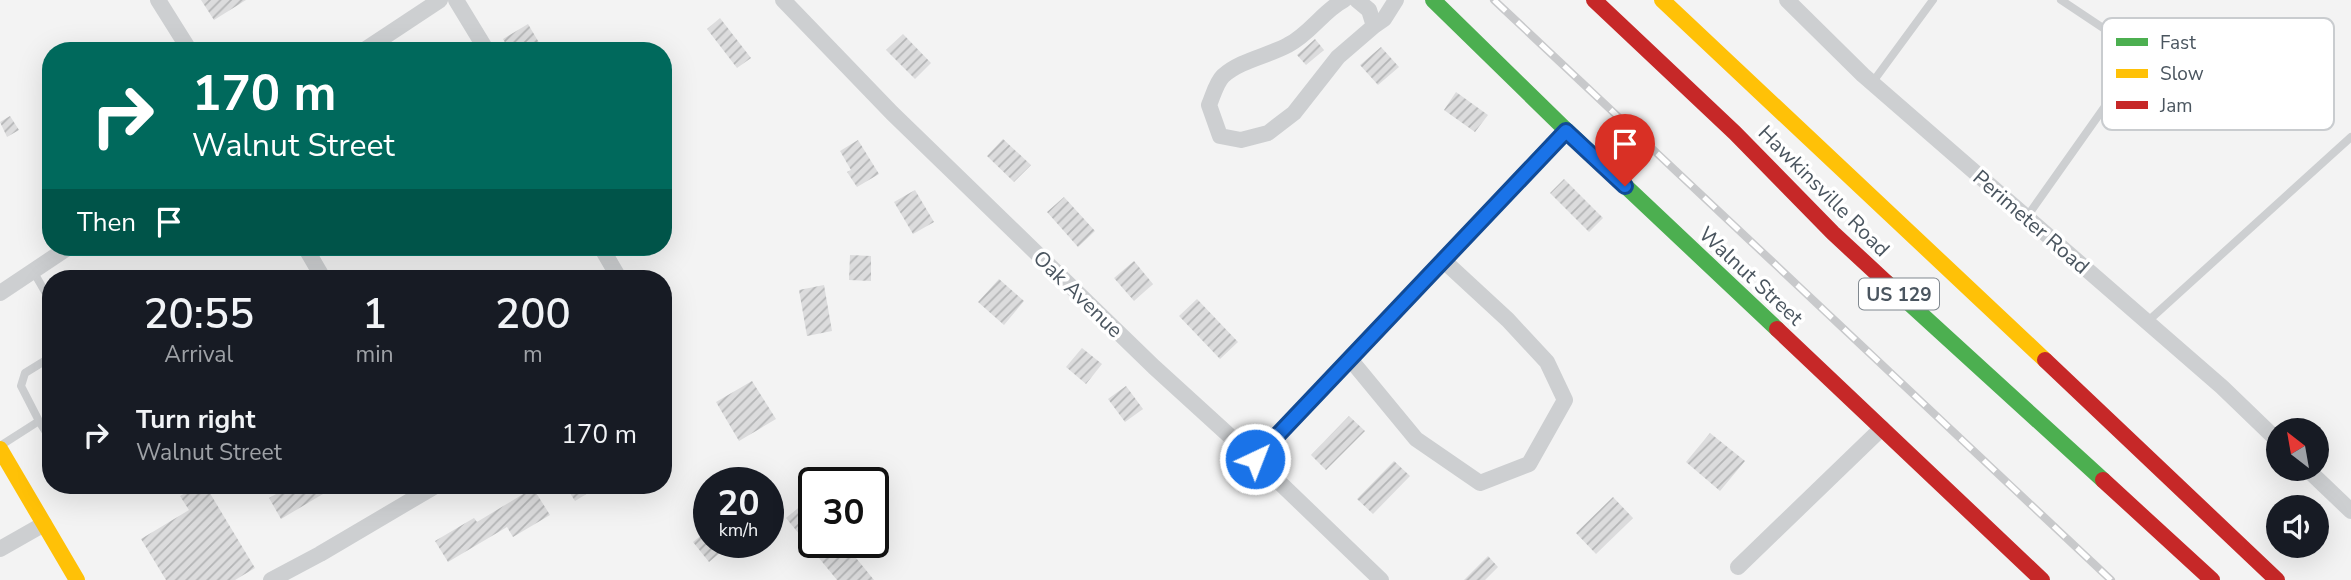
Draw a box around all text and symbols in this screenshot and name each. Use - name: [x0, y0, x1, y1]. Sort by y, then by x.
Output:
- legend: [2102, 18, 2334, 130]
- text: Fast: [2160, 30, 2196, 56]
- text: 170 m: [192, 60, 336, 127]
- text: Slow: [2160, 61, 2204, 87]
- icon: right: [77, 70, 168, 161]
- text: Jam: [2159, 93, 2193, 119]
- pin: [1595, 114, 1655, 186]
- street label: Hawkinsville Road: [1752, 119, 1896, 263]
- text: Walnut Street: [192, 124, 395, 167]
- icon: arrive: [1606, 125, 1644, 163]
- street label: Perimeter Road: [1967, 164, 2095, 280]
- icon: arrive: [150, 203, 188, 241]
- text: Then: [77, 205, 136, 240]
- street label: Walnut Street: [1693, 220, 1810, 332]
- street label: Oak Avenue: [1027, 244, 1129, 344]
- road number: US 129: [1859, 278, 1939, 310]
- text: 20:55: [143, 286, 254, 343]
- text: 1: [362, 286, 387, 343]
- text: 200: [495, 286, 571, 343]
- text: Arrival: [164, 339, 233, 370]
- text: min: [356, 339, 394, 370]
- text: m: [523, 339, 543, 370]
- text: Turn right: [136, 402, 255, 437]
- icon: right: [77, 416, 115, 454]
- text: 170 m: [561, 417, 637, 452]
- north arrow: [2266, 418, 2329, 481]
- map controls: [2266, 418, 2329, 558]
- position arrow: [1218, 422, 1292, 496]
- text: Walnut Street: [136, 437, 282, 468]
- speed limit sign: 30: [798, 467, 889, 558]
- text: 20: [717, 480, 760, 527]
- button: sound: [2266, 495, 2329, 558]
- text: km/h: [719, 518, 758, 542]

